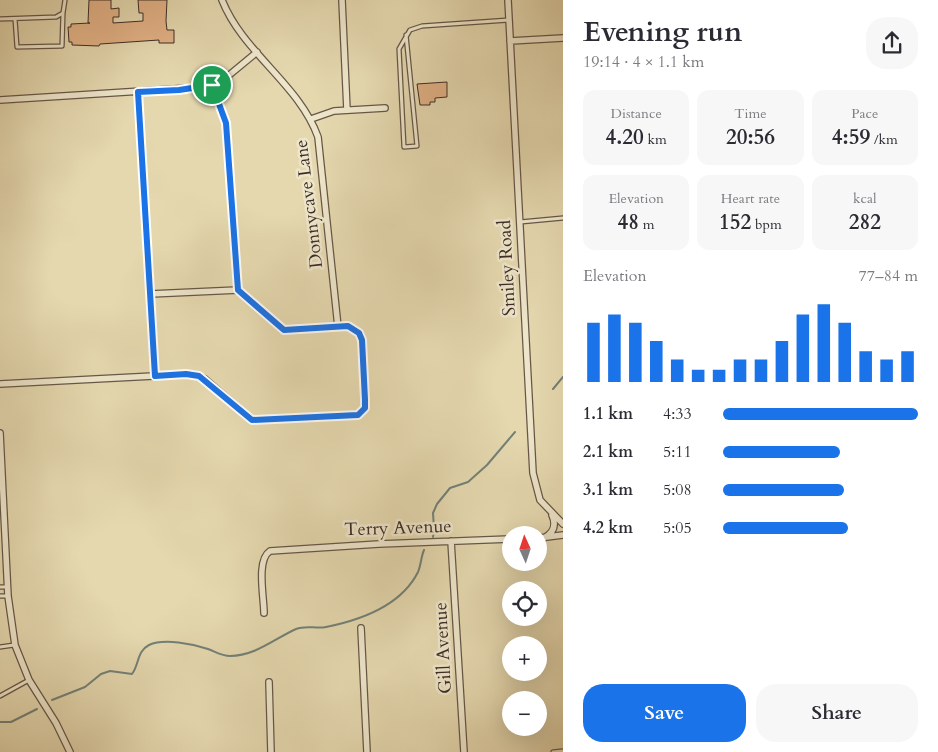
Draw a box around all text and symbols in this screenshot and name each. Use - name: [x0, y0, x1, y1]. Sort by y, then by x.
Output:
- text: Evening run: [583, 13, 742, 51]
- button: share: [866, 17, 918, 69]
- text: 19:14 · 4 × 1.1 km: [583, 51, 704, 73]
- pin: [191, 64, 233, 106]
- icon: arrive: [198, 71, 226, 99]
- text: Distance: [611, 104, 662, 123]
- text: Time: [734, 104, 767, 123]
- text: Pace: [851, 104, 878, 123]
- text: 4.20: [605, 123, 644, 152]
- text: 20:56: [726, 123, 775, 152]
- text: 4:59: [832, 123, 870, 152]
- text: km: [644, 130, 667, 149]
- text: /km: [870, 130, 898, 149]
- street label: Donnycave Lane: [289, 138, 329, 270]
- text: Elevation: [608, 189, 664, 208]
- text: Heart rate: [721, 189, 780, 208]
- text: kcal: [853, 189, 877, 208]
- text: 48: [618, 208, 639, 237]
- text: 152: [719, 208, 751, 237]
- text: 282: [849, 208, 881, 237]
- text: m: [639, 215, 655, 234]
- text: bpm: [751, 215, 782, 234]
- street label: Smiley Road: [492, 219, 522, 317]
- text: Elevation: [583, 265, 647, 287]
- text: 77–84 m: [859, 265, 918, 287]
- text: 1.1 km: [583, 403, 633, 425]
- text: 4:33: [663, 403, 692, 425]
- text: 2.1 km: [583, 441, 633, 463]
- text: 5:11: [663, 441, 692, 463]
- text: 3.1 km: [583, 479, 633, 501]
- text: 5:08: [663, 479, 692, 501]
- street label: Terry Avenue: [344, 514, 452, 542]
- text: 4.2 km: [583, 517, 633, 539]
- text: 5:05: [663, 517, 692, 539]
- north arrow: [502, 526, 548, 571]
- map controls: [502, 526, 547, 736]
- button: locate: [502, 581, 547, 626]
- street label: Gill Avenue: [428, 602, 458, 694]
- button: +: [502, 636, 547, 681]
- button: Save: [583, 684, 746, 742]
- button: Share: [756, 684, 918, 742]
- button: −: [502, 691, 547, 736]

